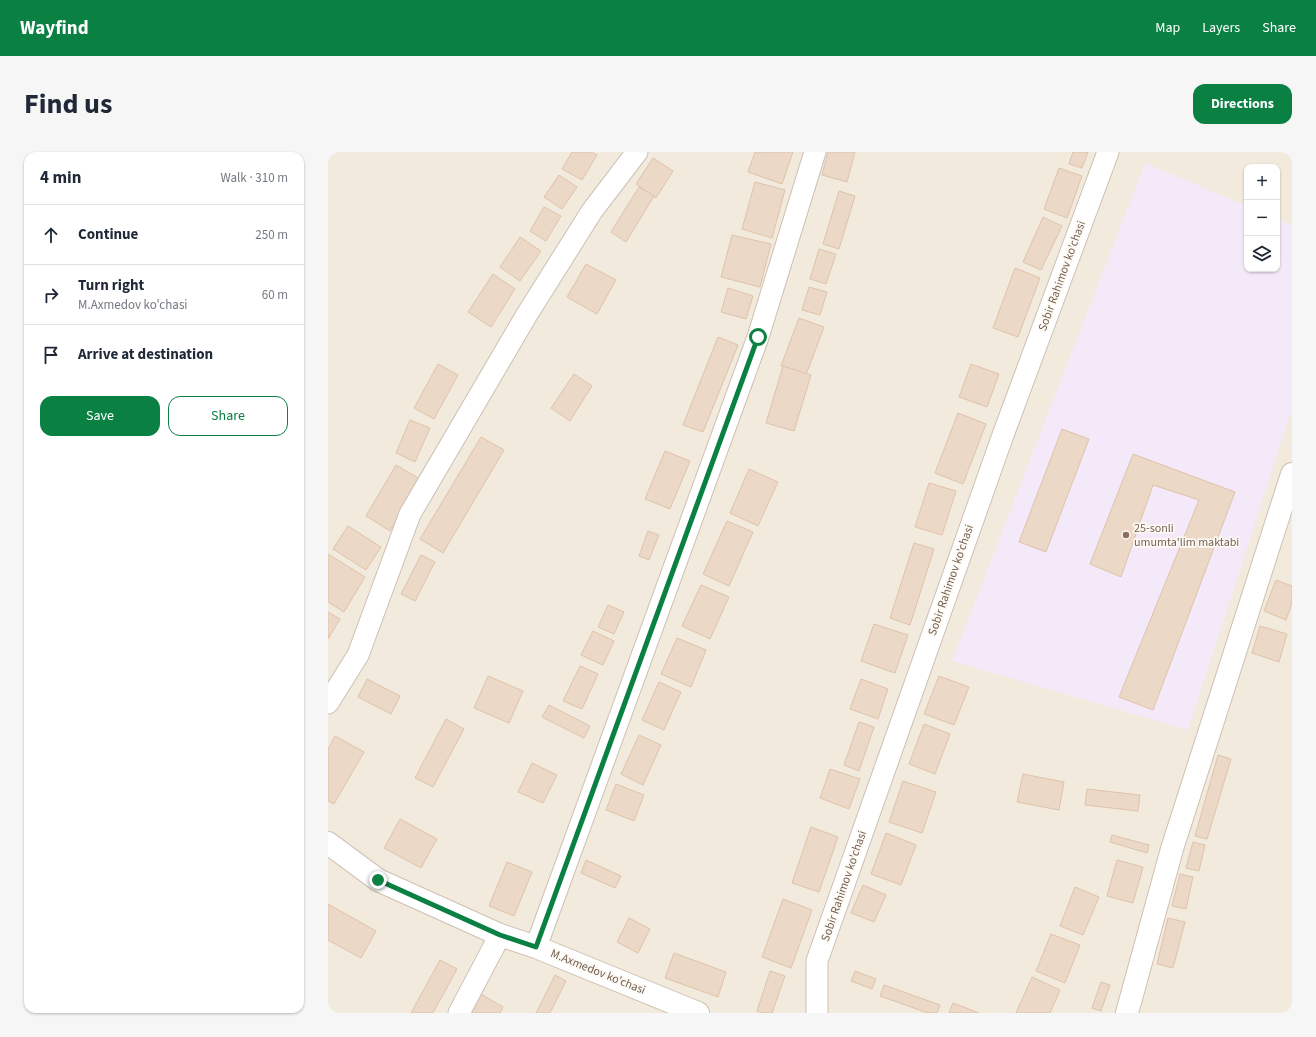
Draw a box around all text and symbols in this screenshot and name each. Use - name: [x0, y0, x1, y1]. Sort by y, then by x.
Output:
- text: Wayfind: [20, 15, 89, 42]
- text: Map: [1155, 18, 1180, 38]
- text: Layers: [1202, 18, 1240, 38]
- text: Share: [1262, 18, 1296, 38]
- text: Find us: [24, 84, 112, 124]
- button: Directions: [1193, 84, 1292, 124]
- map controls: [1244, 164, 1280, 272]
- button: +: [1244, 164, 1280, 200]
- text: 4 min: [40, 166, 81, 190]
- text: Walk · 310 m: [220, 169, 288, 187]
- button: −: [1244, 200, 1280, 236]
- street label: Sobir Rahimov ko'chasi: [1034, 218, 1090, 334]
- icon: ahead: [40, 224, 62, 246]
- text: Continue: [78, 224, 138, 245]
- text: 250 m: [255, 226, 288, 244]
- button: layers: [1244, 236, 1280, 272]
- text: Turn right: [78, 275, 144, 296]
- icon: right: [40, 284, 62, 306]
- text: 60 m: [262, 286, 288, 304]
- text: M.Axmedov ko'chasi: [78, 296, 188, 314]
- route start: [749, 328, 767, 346]
- icon: arrive: [40, 344, 62, 366]
- text: Arrive at destination: [78, 344, 213, 365]
- button: Save: [40, 396, 160, 436]
- button: Share: [168, 396, 288, 436]
- place label: 25-sonli umumta'lim maktabi: [1134, 520, 1239, 551]
- street label: Sobir Rahimov ko'chasi: [924, 522, 978, 638]
- marker: 25-sonli umumta'lim maktabi: [1121, 530, 1131, 540]
- street label: Sobir Rahimov ko'chasi: [817, 828, 871, 944]
- route end: [369, 871, 387, 889]
- street label: M.Axmedov ko'chasi: [548, 945, 648, 999]

